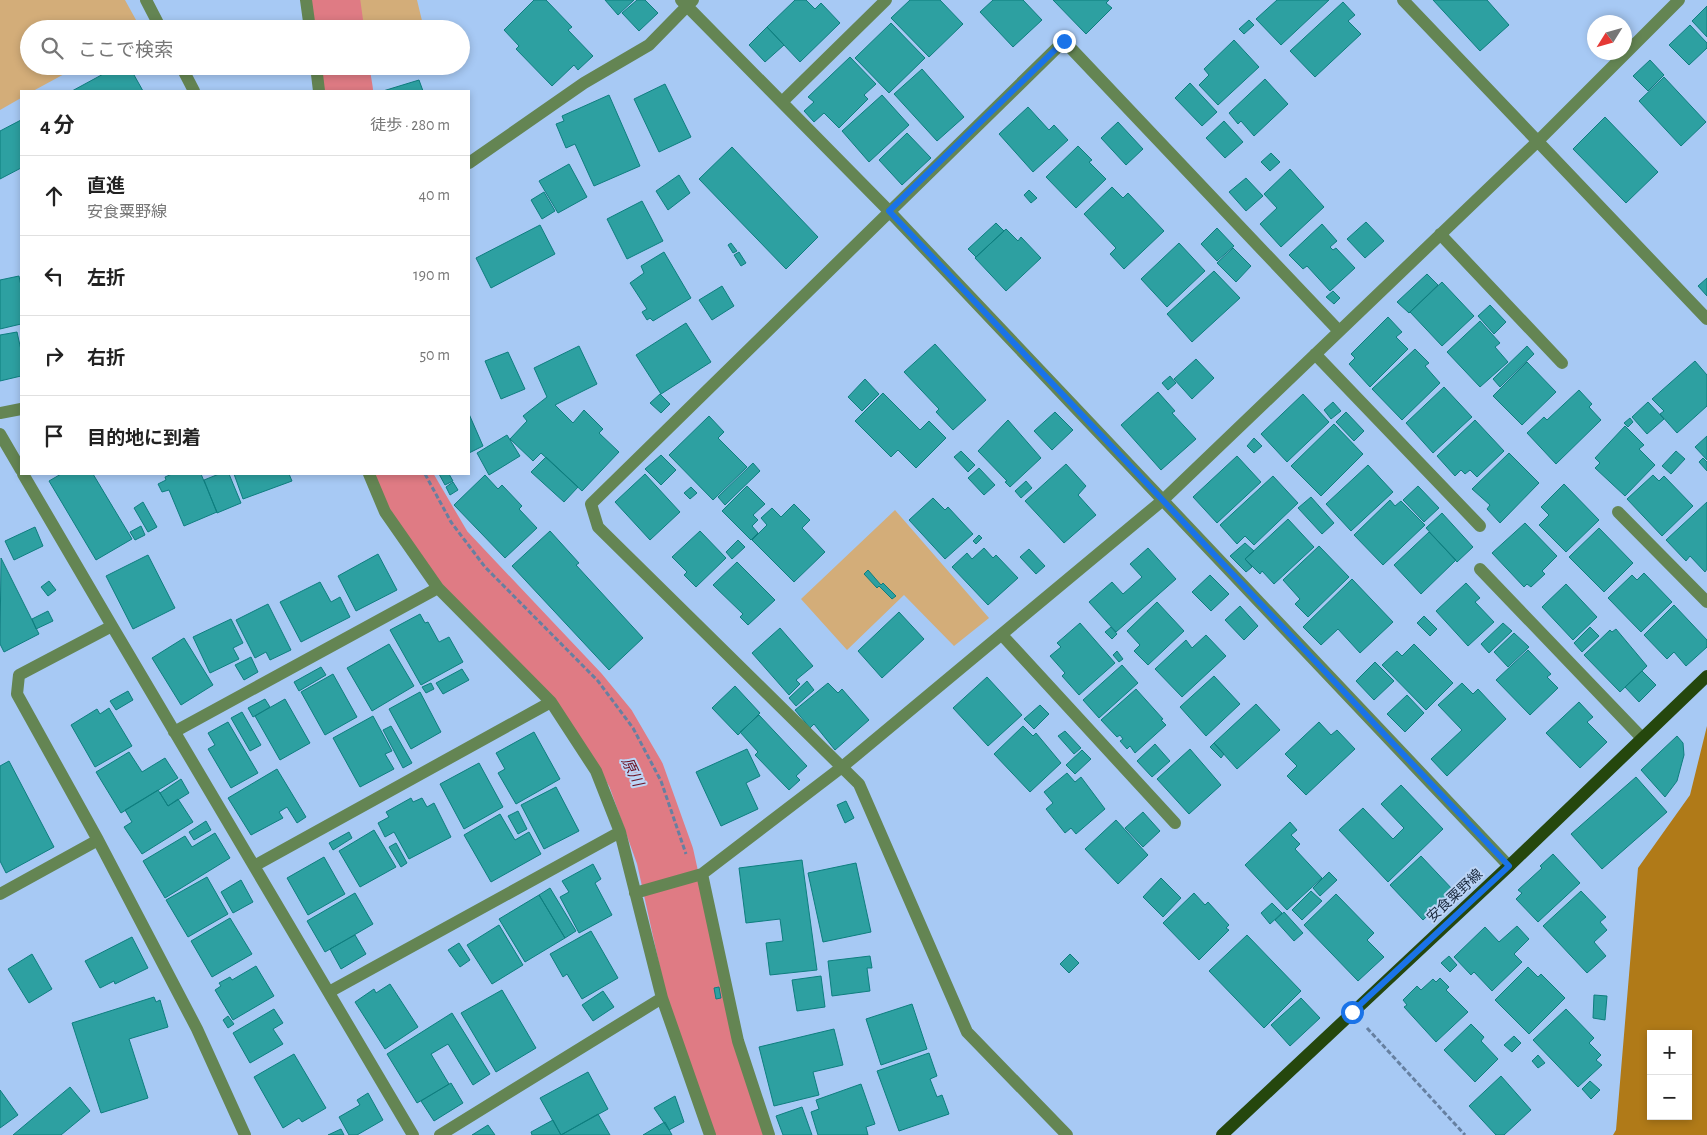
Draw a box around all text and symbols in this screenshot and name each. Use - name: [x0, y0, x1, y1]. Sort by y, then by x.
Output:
- north arrow: [1587, 15, 1632, 60]
- search box: [20, 20, 470, 75]
- route end: [1053, 30, 1076, 53]
- icon: search: [38, 34, 66, 62]
- text: ここで検索: [78, 41, 173, 60]
- text: 4 分: [40, 115, 75, 136]
- text: 徒歩 · 280 m: [370, 117, 450, 133]
- text: 直進: [87, 177, 125, 196]
- icon: ahead: [40, 182, 68, 210]
- text: 40 m: [418, 187, 450, 203]
- text: 安食粟野線: [87, 204, 167, 220]
- icon: left: [40, 262, 68, 290]
- text: 190 m: [413, 267, 450, 283]
- text: 左折: [87, 269, 125, 288]
- icon: right: [40, 342, 68, 370]
- text: 50 m: [419, 347, 450, 363]
- text: 右折: [87, 349, 125, 368]
- icon: arrive: [40, 422, 68, 450]
- text: 目的地に到着: [87, 429, 201, 448]
- water label: 原川: [619, 755, 646, 791]
- street label: 安食粟野線: [1424, 866, 1485, 925]
- route start: [1341, 1001, 1364, 1024]
- map controls: [1647, 1030, 1692, 1120]
- button: +: [1647, 1030, 1692, 1075]
- button: −: [1647, 1075, 1692, 1120]

